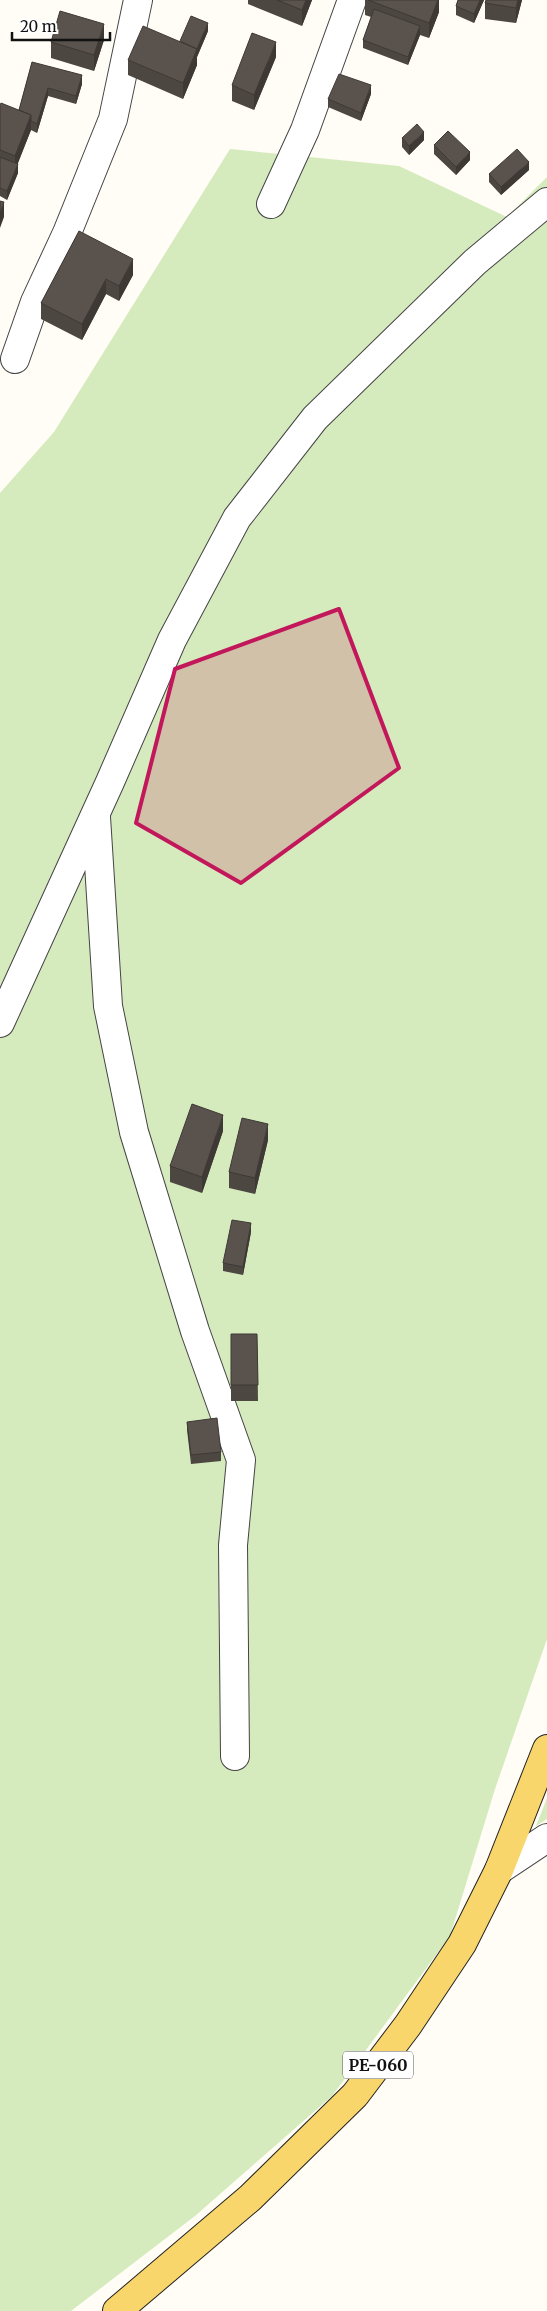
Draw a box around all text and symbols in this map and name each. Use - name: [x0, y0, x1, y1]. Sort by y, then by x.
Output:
- scale bar: [12, 10, 110, 42]
- text: 20 m: [20, 17, 57, 36]
- road number: PE-060: [343, 2052, 413, 2078]

